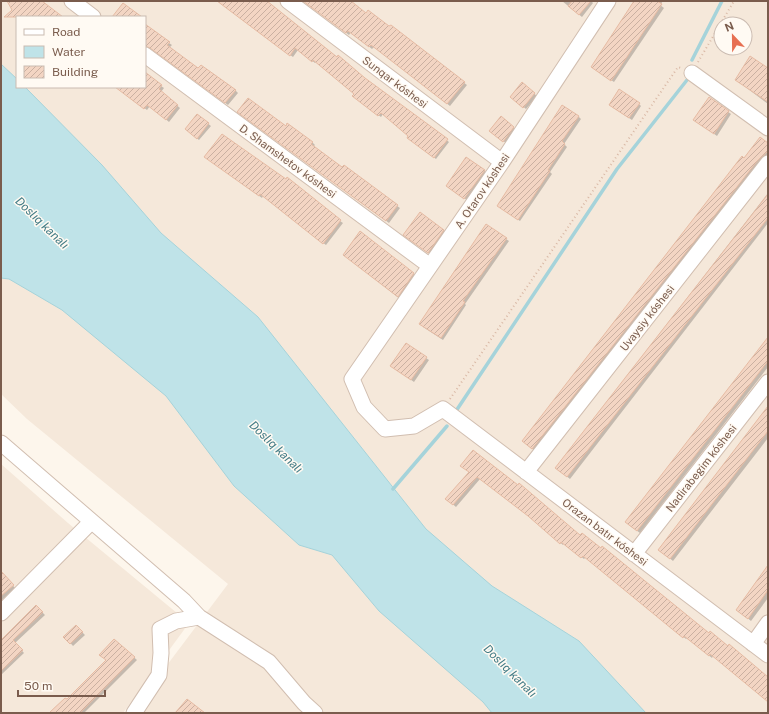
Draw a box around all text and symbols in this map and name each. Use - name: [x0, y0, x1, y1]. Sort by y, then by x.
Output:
- legend: [16, 16, 146, 88]
- north arrow: [713, 16, 753, 56]
- text: N: [723, 20, 735, 34]
- text: Road: [52, 25, 80, 39]
- text: Water: [52, 45, 86, 59]
- street label: Sunqar kóshesi: [360, 54, 430, 110]
- text: Building: [52, 65, 98, 79]
- street label: D. Shamshetov kóshesi: [237, 122, 339, 200]
- street label: A. Otarov kóshesi: [452, 151, 512, 231]
- water label: Doslıq kanalı: [12, 194, 72, 252]
- street label: Uvaysiy kóshesi: [618, 283, 676, 353]
- water label: Doslıq kanalı: [246, 418, 306, 476]
- street label: Nadirabegim kóshesi: [663, 422, 739, 514]
- street label: Orazan batır kóshesi: [560, 496, 650, 568]
- water label: Doslıq kanalı: [481, 642, 539, 700]
- scale bar: [18, 672, 105, 698]
- text: 50 m: [24, 679, 52, 693]

